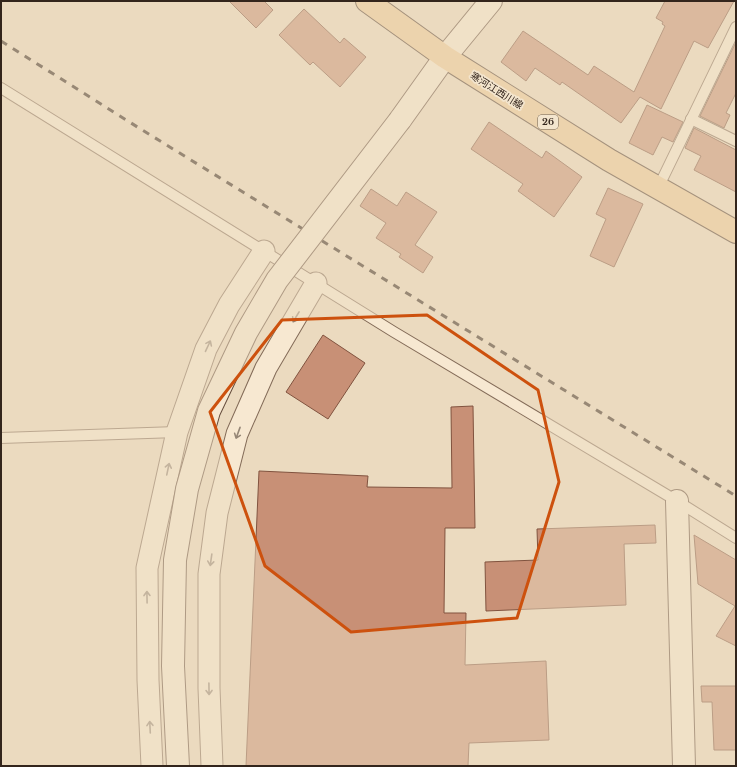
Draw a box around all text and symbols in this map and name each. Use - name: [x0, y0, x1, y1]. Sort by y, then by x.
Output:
- street label: 寒河江西川線: [468, 69, 526, 112]
- road number: 26: [538, 115, 558, 129]
- one-way arrow: [292, 311, 300, 322]
- one-way arrow: [205, 340, 212, 352]
- one-way arrow: [234, 426, 241, 439]
- one-way arrow: [165, 463, 173, 476]
- one-way arrow: [207, 553, 215, 566]
- one-way arrow: [143, 591, 151, 604]
- one-way arrow: [205, 682, 213, 695]
- one-way arrow: [147, 721, 154, 734]

